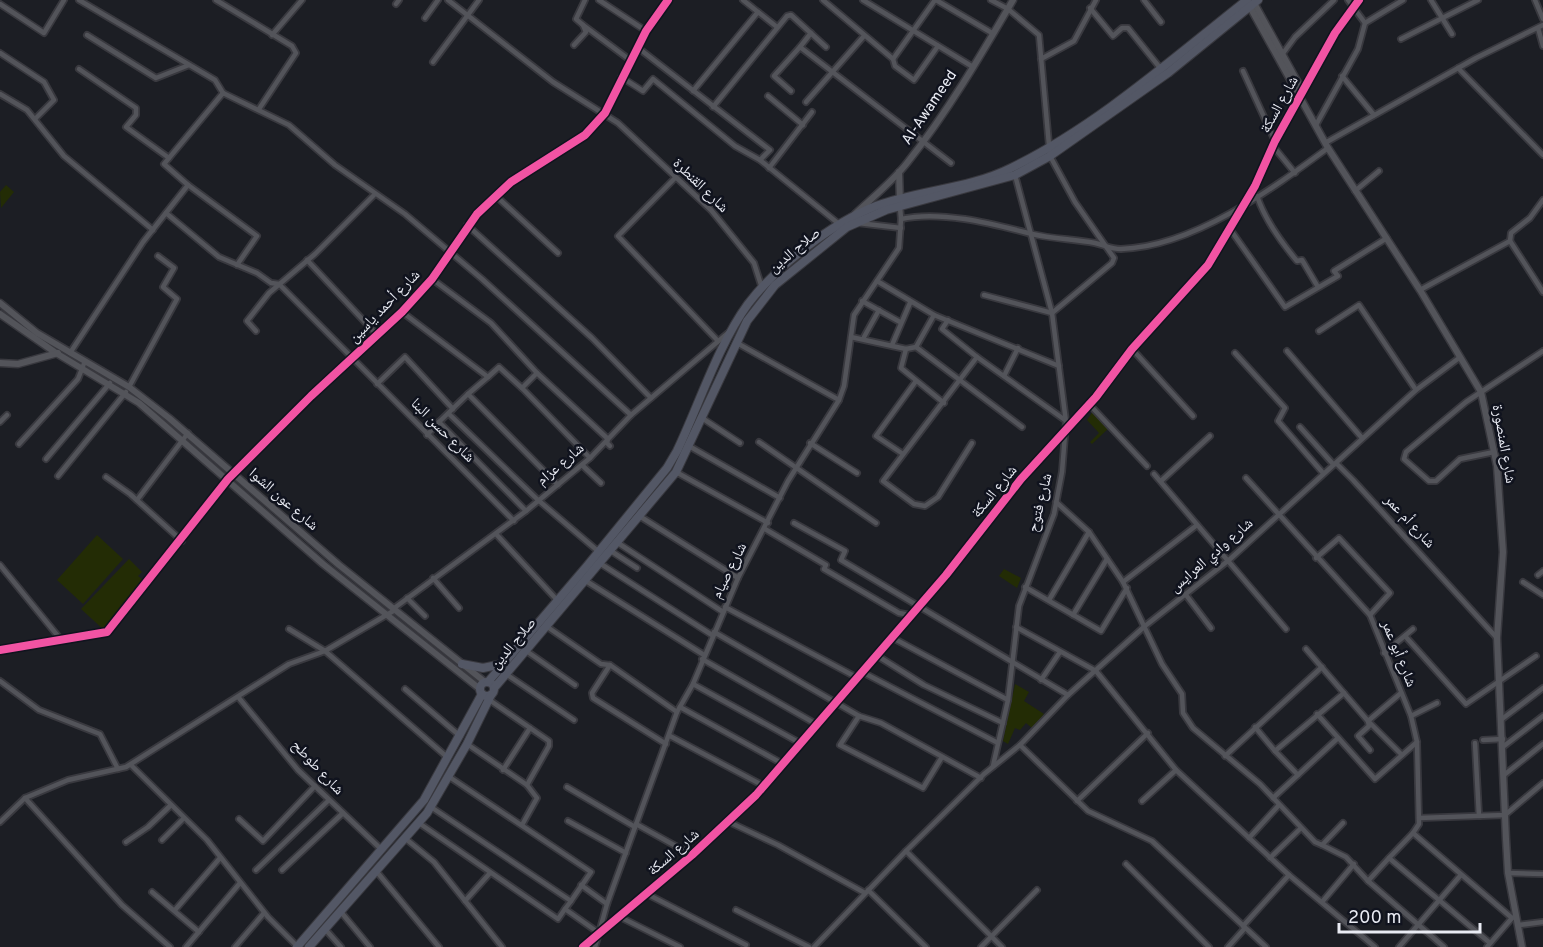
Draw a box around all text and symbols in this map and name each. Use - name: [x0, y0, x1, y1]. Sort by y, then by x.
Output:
- street label: Al-Awameed: [898, 67, 962, 149]
- street label: شارع السكة: [1257, 73, 1303, 137]
- street label: شارع القنطرة: [668, 155, 732, 217]
- street label: صلاح الدين: [765, 224, 825, 278]
- street label: شارع أحمد ياسين: [345, 266, 425, 348]
- street label: شارع حسن البنا: [406, 395, 478, 467]
- street label: شارع المنصورة: [1487, 403, 1519, 485]
- street label: شارع عزام: [533, 439, 589, 490]
- street label: شارع السكة: [968, 462, 1022, 522]
- street label: شارع عون الشوا: [244, 465, 322, 536]
- street label: شارع فتوح: [1024, 471, 1058, 535]
- street label: شارع أم عمر: [1379, 490, 1439, 553]
- street label: شارع وادي العرايس: [1166, 514, 1258, 598]
- street label: شارع صيام: [708, 540, 752, 602]
- street label: صلاح الدين: [487, 614, 541, 674]
- street label: شارع أبو عمر: [1376, 617, 1421, 690]
- street label: شارع طوطح: [287, 736, 348, 800]
- street label: شارع السكة: [644, 825, 704, 881]
- scale bar: [1339, 896, 1480, 934]
- text: 200 m: [1348, 907, 1401, 930]

